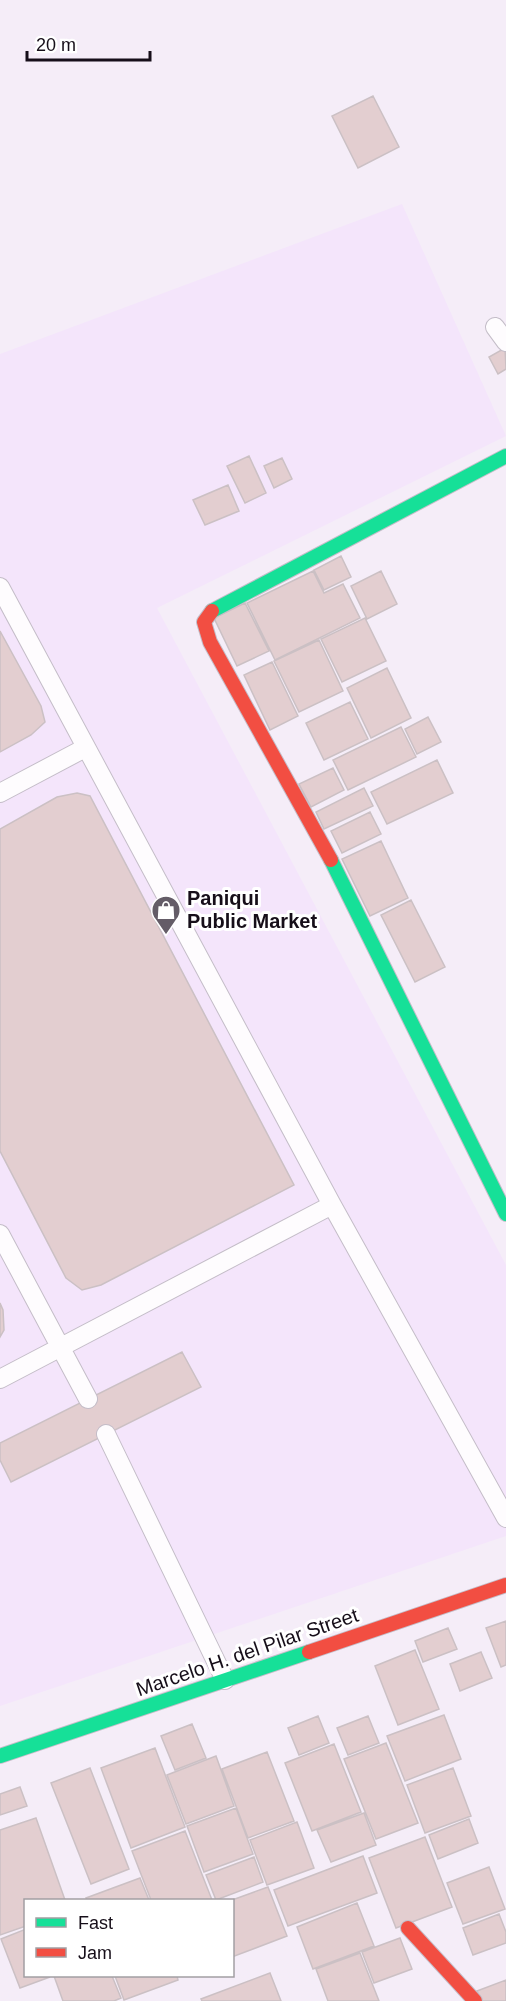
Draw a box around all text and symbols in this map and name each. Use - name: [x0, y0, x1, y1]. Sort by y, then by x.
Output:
- scale bar: [27, 24, 150, 62]
- text: 20 m: [36, 35, 76, 55]
- place label: Paniqui Public Market: [187, 887, 317, 932]
- shop icon: Paniqui Public Market: [150, 894, 182, 936]
- street label: Marcelo H. del Pilar Street: [133, 1603, 361, 1700]
- legend: [24, 1899, 234, 1977]
- text: Fast: [78, 1913, 113, 1933]
- text: Jam: [78, 1943, 112, 1963]

